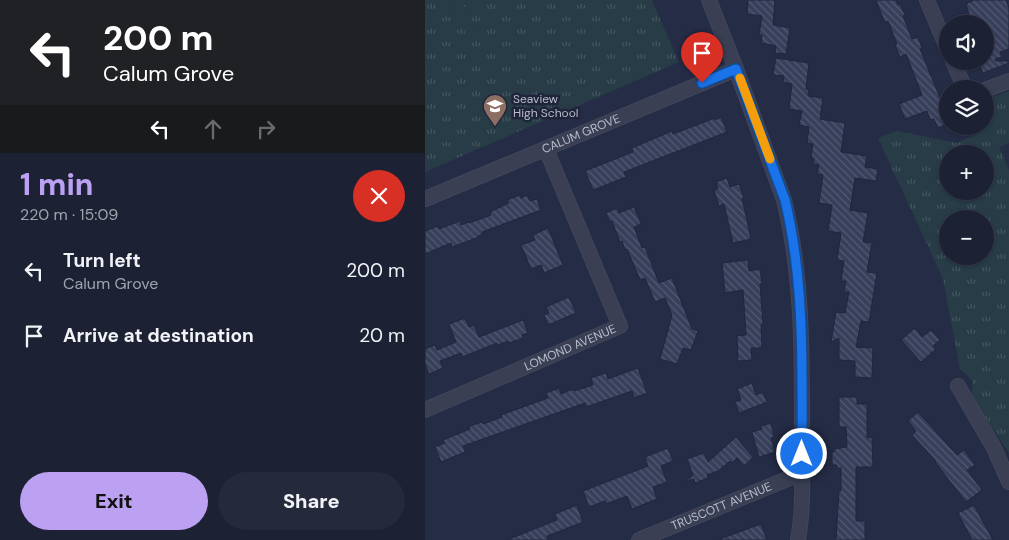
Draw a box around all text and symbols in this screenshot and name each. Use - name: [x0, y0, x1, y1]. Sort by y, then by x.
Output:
- text: 200 m: [103, 15, 214, 61]
- map controls: [939, 15, 994, 265]
- button: sound: [939, 15, 994, 70]
- icon: left: [20, 20, 85, 85]
- pin: [681, 32, 723, 83]
- icon: arrive: [688, 39, 716, 67]
- text: Calum Grove: [103, 59, 234, 88]
- button: layers: [939, 80, 994, 135]
- place label: Seaview High School: [513, 91, 578, 121]
- school or university icon: Seaview High School: [482, 93, 508, 127]
- street label: CALUM GROVE: [539, 110, 623, 157]
- icon: left: [146, 115, 174, 143]
- icon: ahead: [199, 115, 227, 143]
- icon: right: [252, 115, 280, 143]
- button: +: [939, 145, 994, 200]
- text: 1 min: [20, 165, 93, 204]
- button: close: [353, 170, 405, 222]
- text: 220 m · 15:09: [20, 204, 118, 225]
- button: −: [939, 210, 994, 265]
- text: Turn left: [63, 248, 141, 273]
- icon: left: [20, 257, 48, 285]
- text: 200 m: [346, 258, 405, 283]
- text: Calum Grove: [63, 273, 158, 294]
- street label: LOMOND AVENUE: [522, 321, 619, 374]
- icon: arrive: [20, 322, 48, 350]
- text: Arrive at destination: [63, 323, 254, 348]
- text: 20 m: [359, 323, 405, 348]
- position arrow: [775, 427, 827, 479]
- button: Exit: [20, 472, 208, 530]
- button: Share: [218, 472, 405, 530]
- street label: TRUSCOTT AVENUE: [669, 478, 774, 534]

